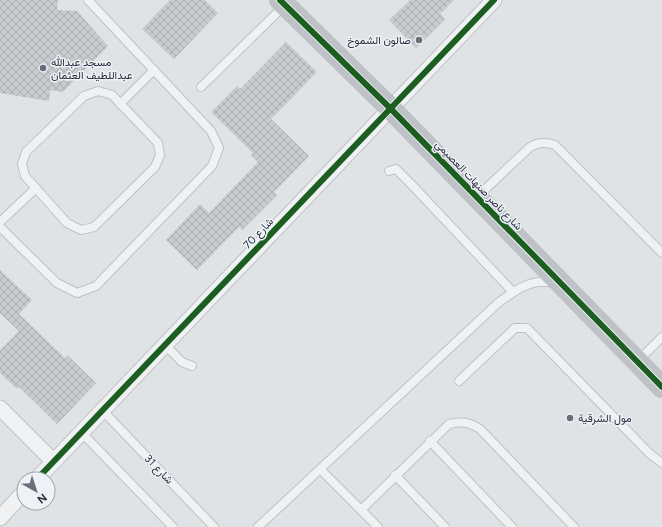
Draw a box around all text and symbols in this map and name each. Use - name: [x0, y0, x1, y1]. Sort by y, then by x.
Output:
- place label: صالون الشموخ: [347, 34, 411, 48]
- marker: صالون الشموخ: [414, 35, 424, 45]
- place label: مسجد عبدالله عبداللطيف العثمان: [51, 56, 133, 82]
- marker: مسجد عبدالله عبداللطيف العثمان: [38, 63, 48, 73]
- street label: شارع ناصر صنهات العصيمي: [430, 138, 525, 235]
- street label: شارع 70: [241, 215, 277, 252]
- place label: مول الشرقية: [578, 412, 632, 425]
- marker: مول الشرقية: [565, 413, 575, 423]
- street label: شارع 31: [141, 452, 176, 488]
- north arrow: [16, 471, 56, 511]
- text: N: [35, 491, 49, 506]

